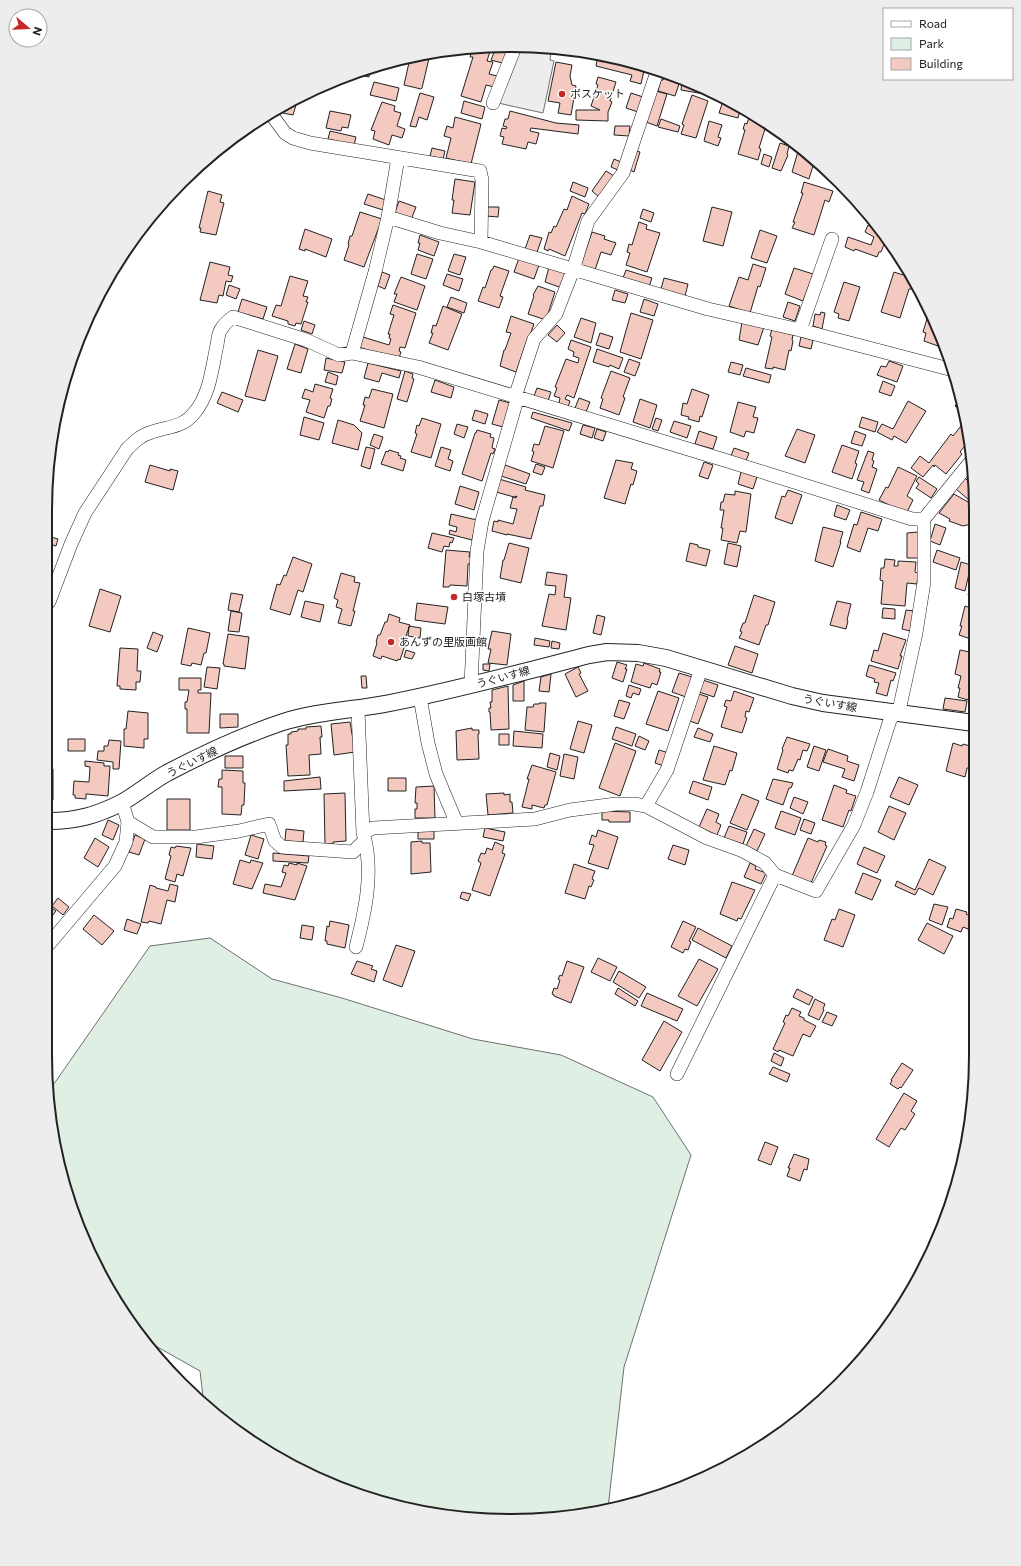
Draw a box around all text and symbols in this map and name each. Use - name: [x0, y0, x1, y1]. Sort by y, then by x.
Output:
- north arrow: [8, 8, 48, 48]
- legend: [883, 8, 1013, 80]
- text: Road: [919, 16, 947, 30]
- text: N: [30, 25, 45, 37]
- text: Park: [919, 36, 945, 50]
- text: Building: [919, 56, 963, 70]
- place label: ボスケット: [570, 87, 625, 100]
- marker: ボスケット: [557, 89, 567, 99]
- place label: 白塚古墳: [462, 590, 506, 603]
- marker: 白塚古墳: [449, 592, 459, 602]
- place label: あんずの里版画館: [399, 635, 487, 648]
- marker: あんずの里版画館: [386, 637, 396, 647]
- street label: うぐいす線: [475, 663, 531, 690]
- street label: うぐいす線: [802, 691, 858, 714]
- street label: うぐいす線: [164, 744, 219, 779]

